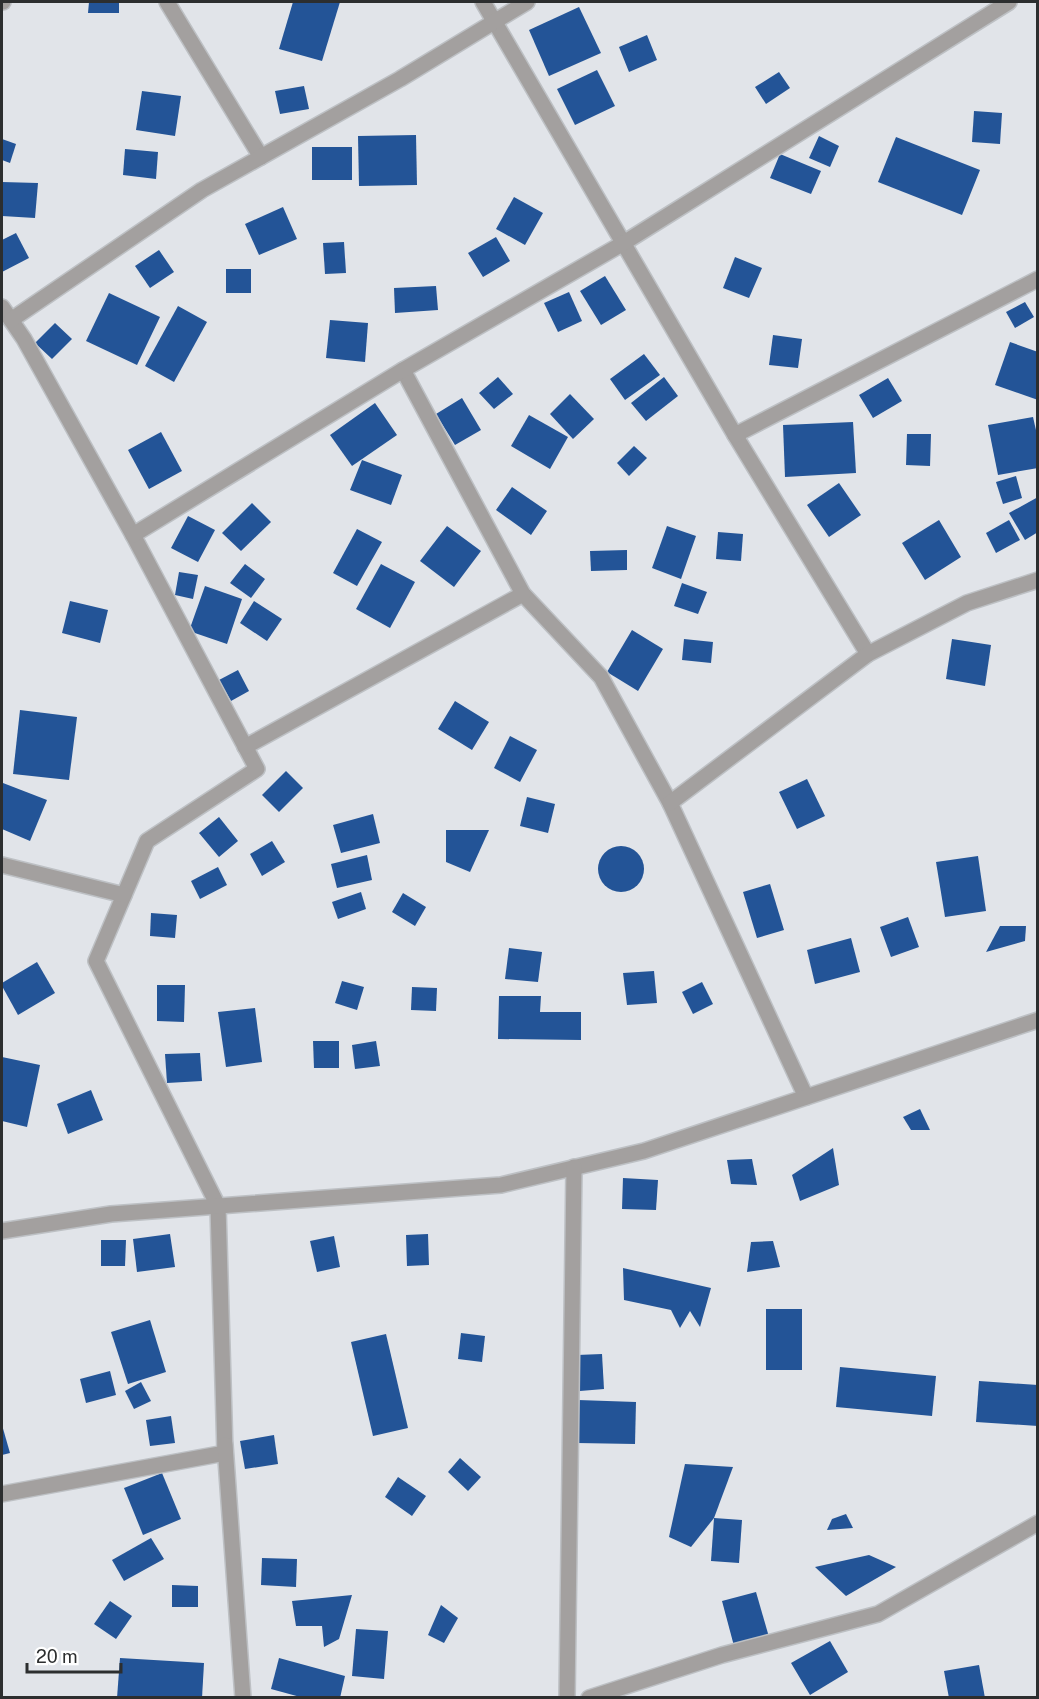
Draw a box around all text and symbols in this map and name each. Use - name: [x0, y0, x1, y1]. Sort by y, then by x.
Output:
- scale bar: [27, 1636, 122, 1674]
- text: 20 m: [36, 1646, 78, 1667]

